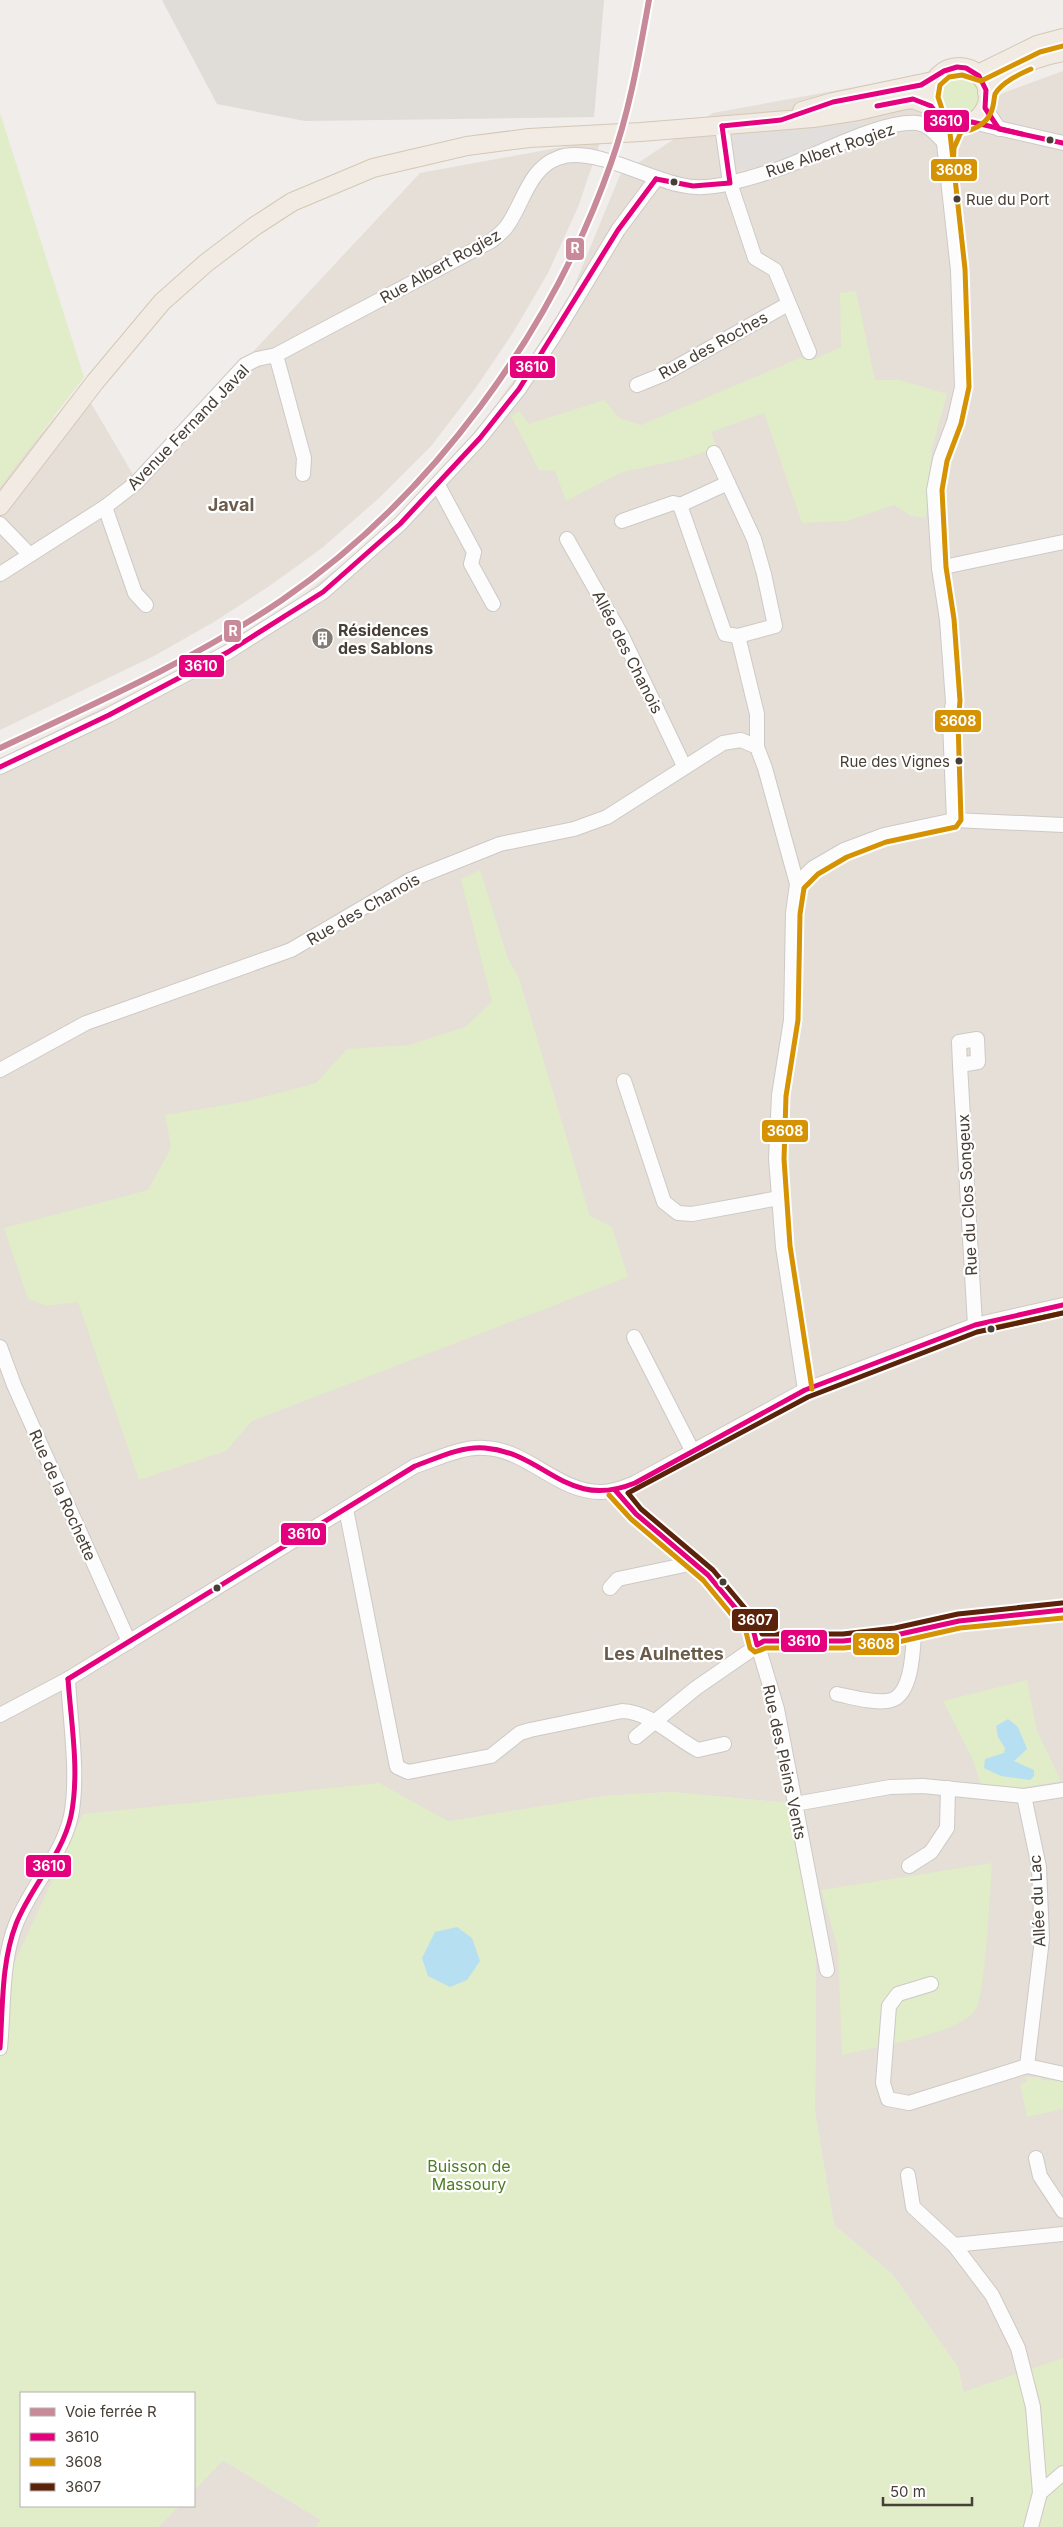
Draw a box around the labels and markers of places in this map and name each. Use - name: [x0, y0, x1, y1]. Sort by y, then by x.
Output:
- unlabelled marker: [1045, 135, 1055, 145]
- unlabelled marker: [669, 177, 679, 187]
- place label: Rue du Port: [966, 190, 1049, 209]
- marker: Rue du Port: [952, 194, 962, 204]
- place label: Résidences des Sablons: [338, 620, 433, 658]
- building icon: Résidences des Sablons: [310, 627, 334, 651]
- place label: Rue des Vignes: [840, 752, 950, 771]
- marker: Rue des Vignes: [954, 756, 964, 766]
- unlabelled marker: [986, 1324, 996, 1334]
- unlabelled marker: [718, 1577, 728, 1587]
- unlabelled marker: [212, 1583, 222, 1593]

